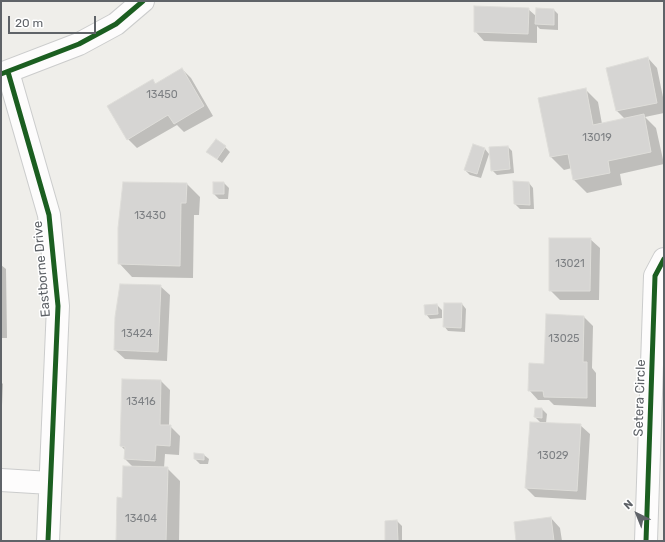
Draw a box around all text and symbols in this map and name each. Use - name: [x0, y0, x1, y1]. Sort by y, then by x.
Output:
- scale bar: [10, 8, 98, 34]
- text: 20 m: [15, 16, 43, 30]
- house number: 13450: [146, 88, 178, 102]
- house number: 13019: [582, 131, 612, 145]
- house number: 13430: [134, 209, 166, 223]
- street label: Eastborne Drive: [30, 220, 54, 318]
- house number: 13021: [555, 257, 585, 271]
- house number: 13424: [121, 327, 153, 341]
- house number: 13025: [548, 332, 580, 346]
- street label: Setera Circle: [631, 359, 649, 437]
- house number: 13416: [126, 395, 156, 409]
- house number: 13029: [537, 449, 569, 463]
- north arrow: [617, 494, 657, 534]
- text: N: [621, 497, 636, 512]
- house number: 13404: [125, 512, 157, 526]

